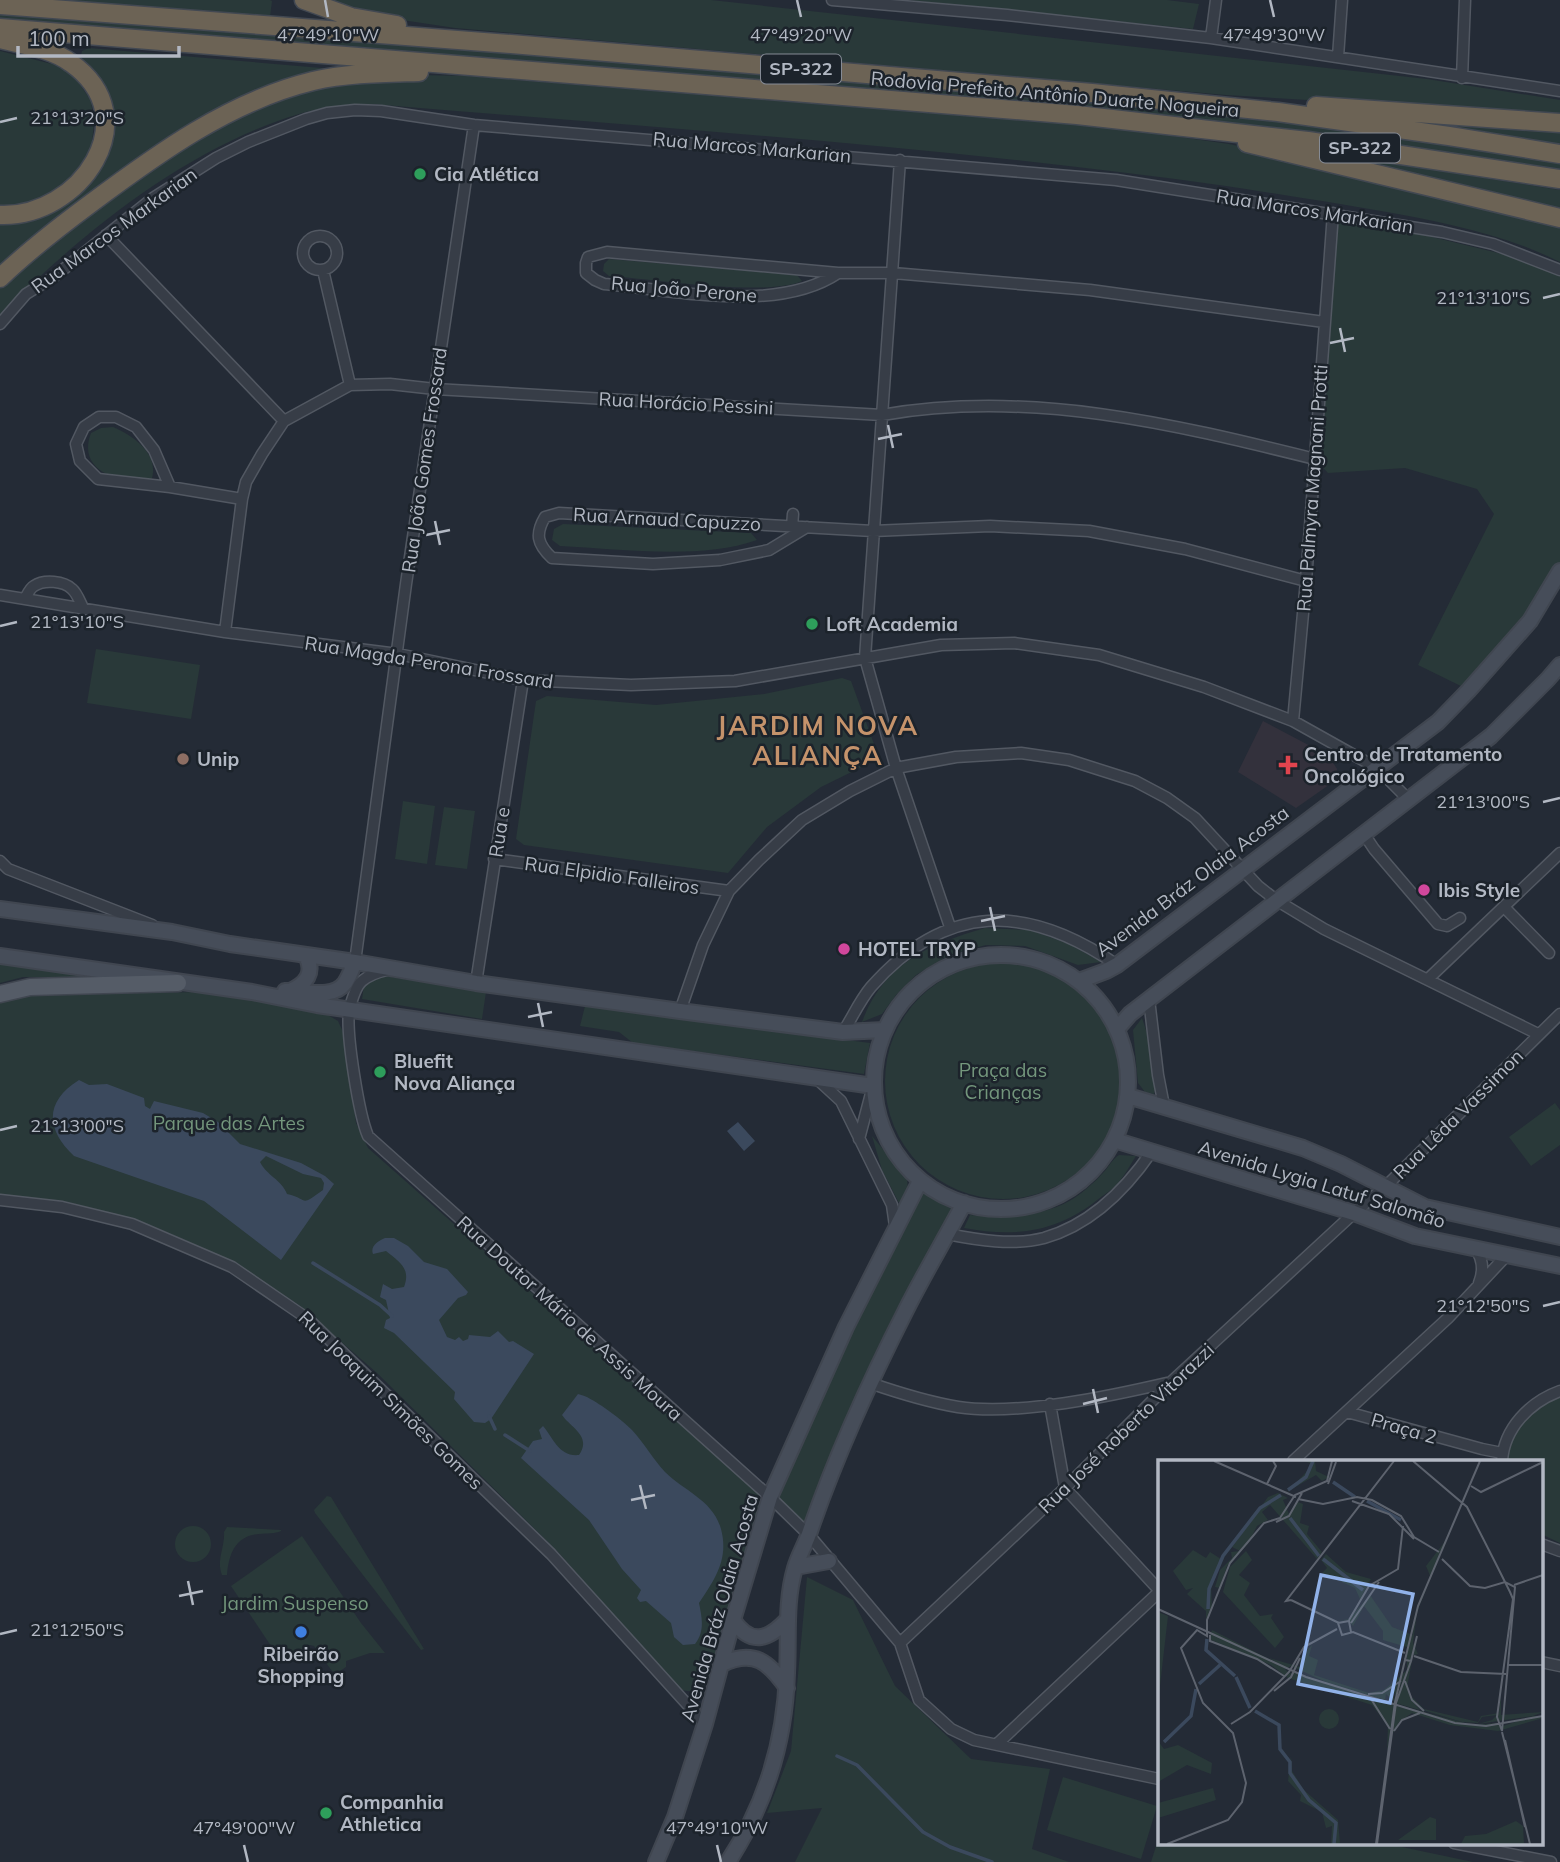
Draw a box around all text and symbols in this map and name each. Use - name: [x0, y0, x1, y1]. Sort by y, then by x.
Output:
- scale bar: [18, 14, 178, 58]
- text: 47°49'10"W: [277, 23, 379, 46]
- text: 47°49'20"W: [750, 23, 852, 46]
- text: 47°49'30"W: [1223, 23, 1325, 46]
- text: 100 m: [28, 25, 90, 51]
- road number: SP-322: [761, 55, 841, 84]
- street label: Rodovia Prefeito Antônio Duarte Nogueira: [870, 66, 1240, 122]
- text: 21°13'20"S: [30, 106, 124, 129]
- street label: Rua Marcos Markarian: [652, 126, 852, 168]
- road number: SP-322: [1320, 134, 1400, 162]
- street label: Rua Marcos Markarian: [26, 162, 202, 298]
- place label: Cia Atlética: [434, 162, 539, 186]
- marker: Cia Atlética: [412, 166, 428, 182]
- street label: Rua Marcos Markarian: [1215, 184, 1415, 238]
- street label: Rua João Perone: [610, 271, 758, 307]
- text: 21°13'10"S: [1436, 286, 1530, 309]
- street label: Rua João Gomes Frossard: [396, 346, 452, 574]
- street label: Rua Palmyra Magnani Protti: [1291, 364, 1333, 612]
- street label: Rua Horácio Pessini: [598, 386, 774, 420]
- street label: Rua Arnaud Capuzzo: [572, 502, 762, 536]
- text: 21°13'10"S: [30, 610, 124, 633]
- place label: Loft Academia: [826, 612, 958, 636]
- marker: Loft Academia: [804, 616, 820, 632]
- street label: Rua Magda Perona Frossard: [303, 630, 555, 694]
- district label: JARDIM NOVA ALIANÇA: [717, 709, 919, 772]
- place label: Centro de Tratamento Oncológico: [1304, 742, 1502, 788]
- place label: Unip: [197, 747, 239, 771]
- marker: Unip: [175, 751, 191, 767]
- marker: Centro de Tratamento Oncológico: [1278, 755, 1298, 775]
- text: 21°13'00"S: [1436, 790, 1530, 813]
- street label: Avenida Bráz Olaia Acosta: [1091, 800, 1293, 962]
- street label: Rua e: [483, 805, 515, 859]
- street label: Rua Elpidio Falleiros: [523, 851, 701, 899]
- place label: Ibis Style: [1438, 878, 1520, 902]
- marker: Ibis Style: [1416, 882, 1432, 898]
- place label: HOTEL TRYP: [858, 937, 976, 961]
- marker: HOTEL TRYP: [836, 941, 852, 957]
- street label: Rua Lêda Vassimon: [1388, 1044, 1528, 1184]
- place label: Bluefit Nova Aliança: [394, 1049, 515, 1095]
- park label: Praça das Crianças: [959, 1058, 1047, 1104]
- marker: Bluefit Nova Aliança: [372, 1064, 388, 1080]
- park label: Parque das Artes: [153, 1111, 305, 1135]
- text: 21°13'00"S: [30, 1114, 124, 1137]
- street label: Avenida Lygia Latuf Salomão: [1195, 1135, 1449, 1233]
- street label: Rua Doutor Mário de Assis Moura: [452, 1210, 688, 1426]
- text: 21°12'50"S: [1436, 1294, 1530, 1317]
- street label: Rua Joaquim Simões Gomes: [294, 1305, 488, 1495]
- street label: Rua José Roberto Vitorazzi: [1033, 1338, 1219, 1518]
- street label: Praça 2: [1368, 1407, 1440, 1449]
- inset map: [1158, 1460, 1542, 1844]
- street label: Avenida Bráz Olaia Acosta: [675, 1491, 763, 1725]
- park label: Jardim Suspenso: [221, 1591, 369, 1615]
- text: 21°12'50"S: [30, 1618, 124, 1641]
- marker: Ribeirão Shopping: [293, 1624, 309, 1640]
- place label: Ribeirão Shopping: [258, 1642, 344, 1688]
- place label: Companhia Athletica: [340, 1790, 444, 1836]
- marker: Companhia Athletica: [318, 1805, 334, 1821]
- text: 47°49'00"W: [193, 1816, 295, 1839]
- text: 47°49'10"W: [666, 1816, 768, 1839]

